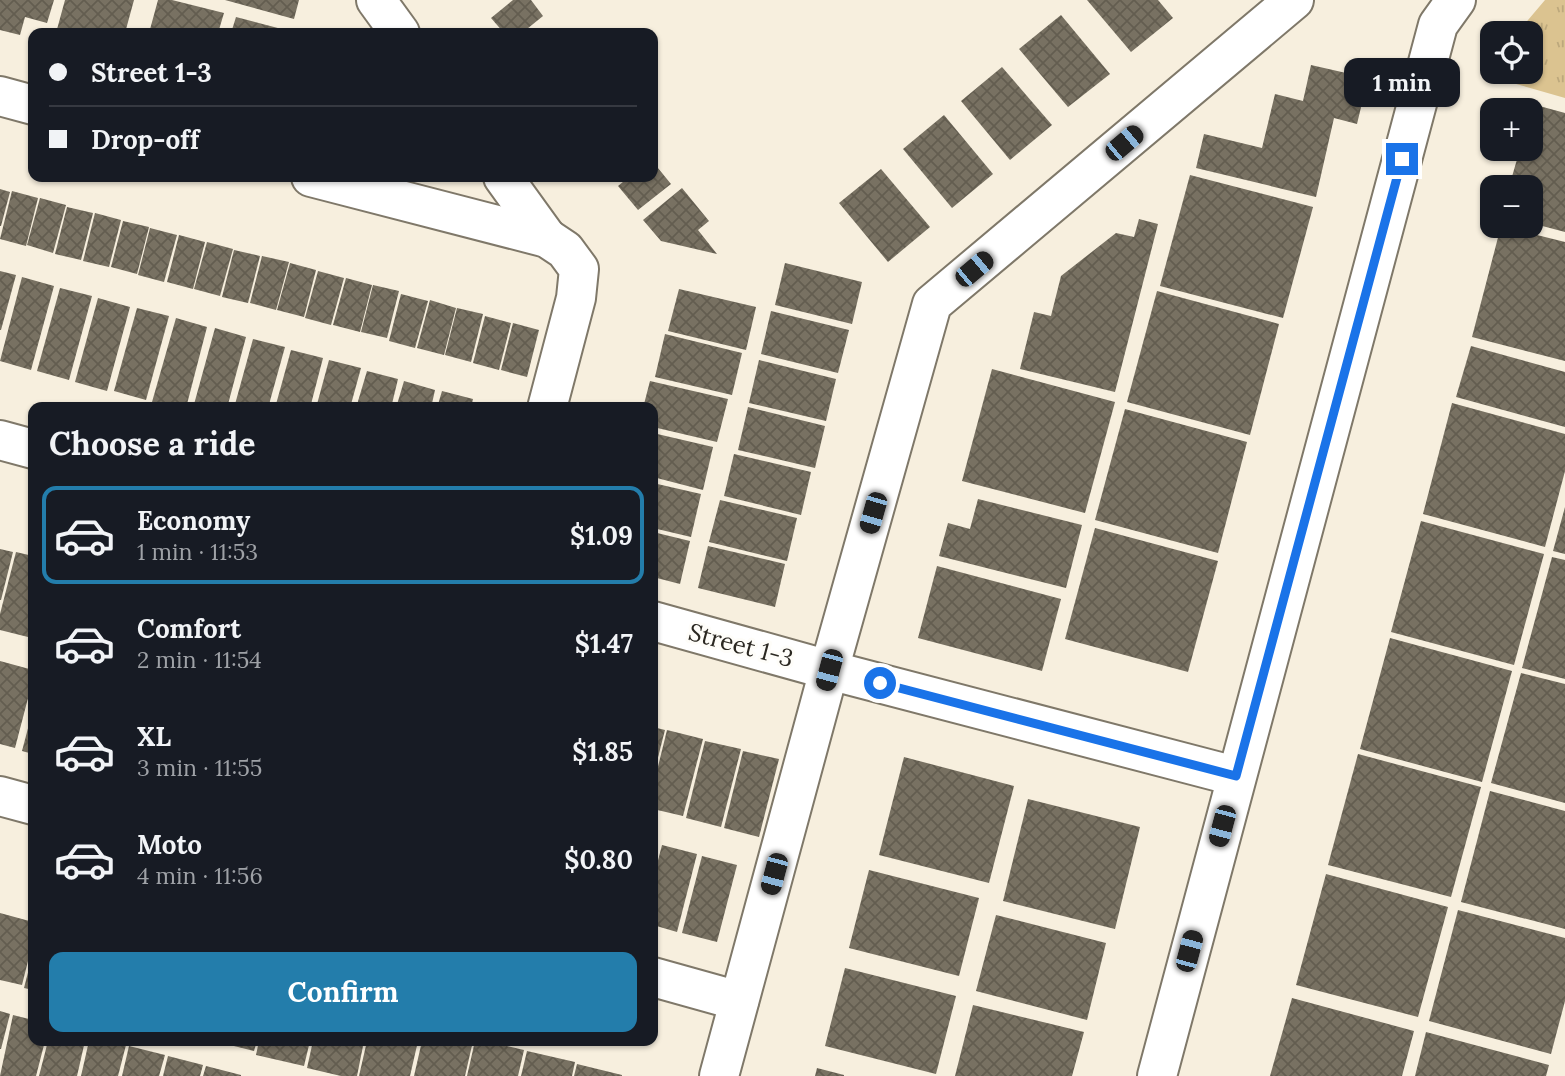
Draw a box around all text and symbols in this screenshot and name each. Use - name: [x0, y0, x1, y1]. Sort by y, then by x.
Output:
- map controls: [1480, 21, 1543, 238]
- button: locate: [1480, 21, 1543, 84]
- text: Street 1-3: [91, 56, 212, 89]
- callout: 1 min: [1344, 58, 1460, 106]
- text: 1 min: [1373, 68, 1431, 97]
- button: +: [1480, 98, 1543, 161]
- car: [1102, 121, 1147, 165]
- text: Drop-off: [91, 123, 199, 156]
- route end: [1386, 143, 1418, 175]
- button: −: [1480, 175, 1543, 238]
- car: [952, 247, 997, 291]
- text: Choose a ride: [49, 423, 256, 464]
- car: [858, 490, 889, 536]
- icon: car: [53, 504, 116, 567]
- text: Economy: [137, 504, 250, 537]
- text: $1.09: [570, 519, 633, 552]
- text: 1 min · 11:53: [137, 537, 258, 566]
- icon: car: [53, 612, 116, 675]
- text: Comfort: [137, 612, 241, 645]
- street label: Street 1-3: [685, 616, 797, 674]
- text: $1.47: [575, 627, 633, 660]
- text: 2 min · 11:54: [137, 645, 262, 674]
- car: [814, 647, 845, 693]
- route start: [864, 667, 896, 699]
- icon: car: [53, 720, 116, 783]
- text: XL: [137, 720, 171, 753]
- text: $1.85: [572, 735, 633, 768]
- text: 3 min · 11:55: [137, 753, 262, 782]
- car: [1207, 803, 1238, 849]
- icon: car: [53, 828, 116, 891]
- text: Moto: [137, 828, 202, 861]
- text: $0.80: [564, 843, 633, 876]
- car: [759, 851, 790, 897]
- text: 4 min · 11:56: [137, 861, 263, 890]
- car: [1174, 928, 1205, 974]
- button: Confirm: [49, 952, 637, 1032]

